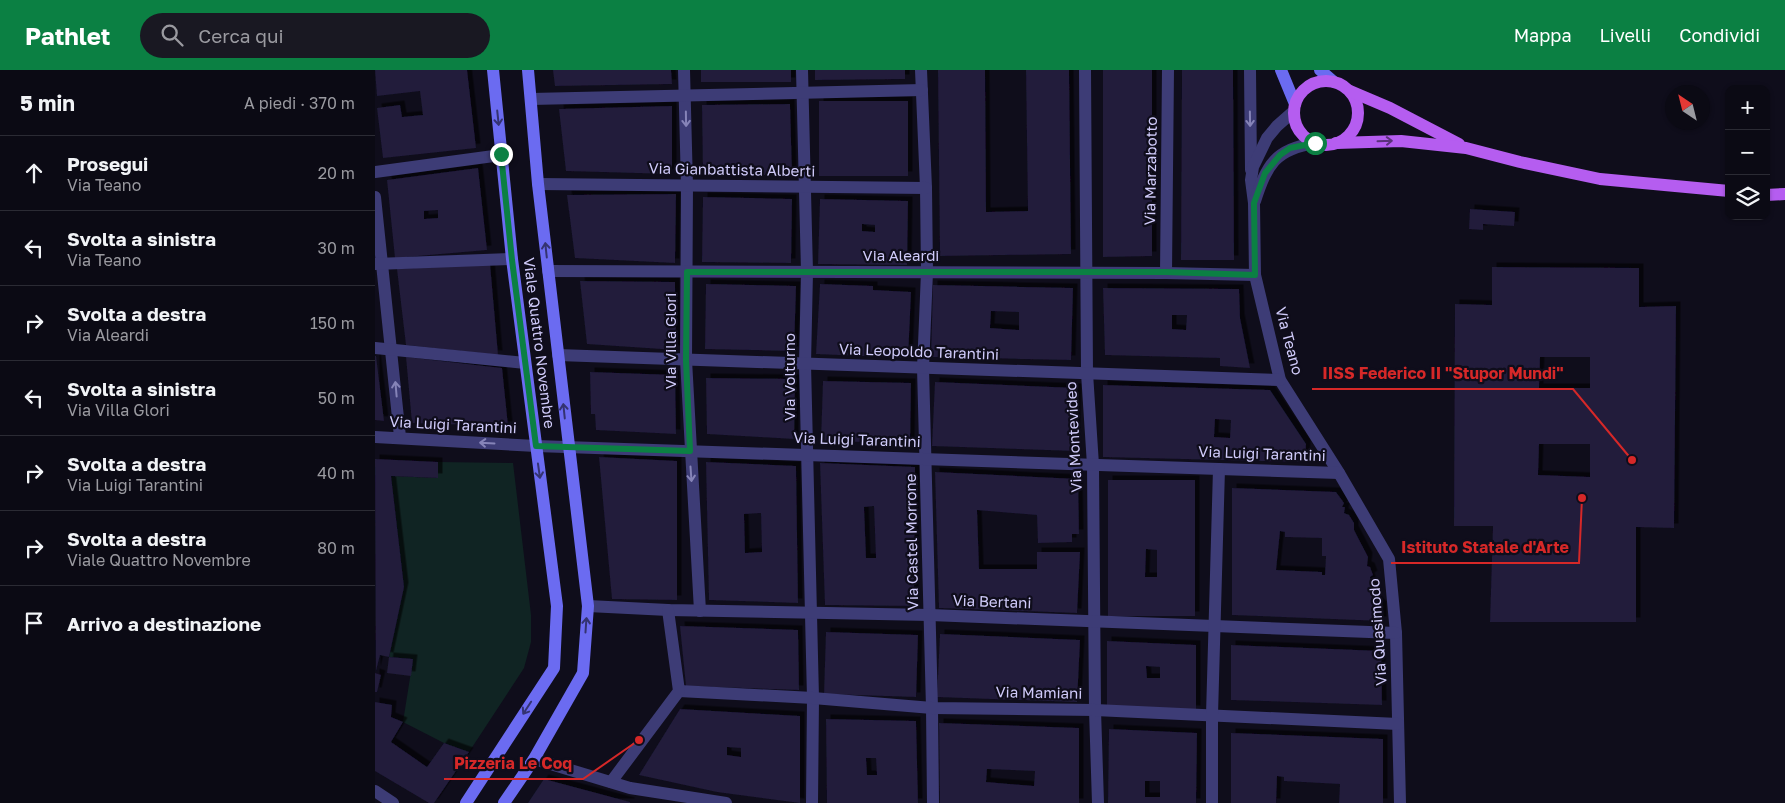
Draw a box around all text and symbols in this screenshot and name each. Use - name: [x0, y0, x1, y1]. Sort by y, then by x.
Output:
- search box: [140, 13, 490, 58]
- text: Pathlet: [25, 21, 110, 50]
- icon: search: [158, 21, 186, 49]
- text: Cerca qui: [198, 24, 284, 47]
- text: Mappa: [1514, 24, 1572, 46]
- text: Livelli: [1600, 24, 1651, 46]
- text: Condividi: [1679, 24, 1760, 46]
- north arrow: [1665, 85, 1710, 130]
- map controls: [1725, 85, 1770, 220]
- button: +: [1725, 85, 1770, 130]
- text: 5 min: [20, 90, 75, 116]
- text: A piedi · 370 m: [244, 93, 355, 113]
- one-way arrow: [493, 110, 503, 126]
- one-way arrow: [681, 110, 691, 126]
- one-way arrow: [1245, 110, 1255, 126]
- street label: Via Marzabotto: [1140, 116, 1160, 226]
- button: −: [1725, 130, 1770, 175]
- route start: [1304, 132, 1327, 155]
- one-way arrow: [1377, 137, 1393, 146]
- route end: [490, 143, 513, 166]
- text: Prosegui: [67, 152, 148, 175]
- icon: ahead: [20, 159, 48, 187]
- street label: Via Gianbattista Alberti: [648, 159, 816, 179]
- text: 20 m: [318, 163, 355, 183]
- text: Via Teano: [67, 175, 141, 195]
- button: layers: [1725, 175, 1770, 220]
- text: Svolta a sinistra: [67, 227, 216, 250]
- icon: left: [20, 234, 48, 262]
- text: 30 m: [318, 238, 355, 258]
- one-way arrow: [541, 242, 550, 258]
- street label: Via Aleardi: [863, 246, 939, 264]
- text: Via Teano: [67, 250, 141, 270]
- street label: Viale Quattro Novembre: [521, 256, 559, 430]
- street label: Via Villa Glori: [661, 293, 679, 389]
- text: Svolta a destra: [67, 302, 206, 325]
- street label: Via Teano: [1272, 305, 1308, 377]
- icon: right: [20, 309, 48, 337]
- text: 150 m: [310, 313, 355, 333]
- text: Via Aleardi: [67, 325, 149, 345]
- street label: Via Volturno: [780, 333, 798, 421]
- street label: Via Leopoldo Tarantini: [839, 339, 999, 363]
- callout: IISS Federico II "Stupor Mundi": [1312, 358, 1573, 389]
- text: IISS Federico II "Stupor Mundi": [1322, 363, 1564, 383]
- text: Svolta a sinistra: [67, 377, 216, 400]
- one-way arrow: [391, 381, 400, 397]
- street label: Via Montevideo: [1061, 381, 1085, 493]
- icon: left: [20, 384, 48, 412]
- text: 50 m: [318, 388, 355, 408]
- text: Via Villa Glori: [67, 400, 170, 420]
- one-way arrow: [559, 403, 569, 419]
- street label: Via Luigi Tarantini: [389, 412, 517, 436]
- street label: Via Luigi Tarantini: [793, 428, 921, 450]
- one-way arrow: [479, 438, 495, 447]
- street label: Via Luigi Tarantini: [1198, 442, 1326, 464]
- text: Svolta a destra: [67, 452, 206, 475]
- icon: right: [20, 459, 48, 487]
- text: 40 m: [317, 463, 355, 483]
- one-way arrow: [534, 463, 544, 479]
- one-way arrow: [687, 465, 696, 481]
- street label: Via Castel Morrone: [901, 473, 921, 610]
- text: Via Luigi Tarantini: [67, 475, 203, 495]
- text: Svolta a destra: [67, 527, 206, 550]
- callout: Istituto Statale d'Arte: [1391, 532, 1579, 563]
- icon: right: [20, 534, 48, 562]
- text: Istituto Statale d'Arte: [1401, 537, 1569, 557]
- text: 80 m: [317, 538, 355, 558]
- text: Viale Quattro Novembre: [67, 550, 251, 570]
- street label: Via Quasimodo: [1364, 578, 1390, 686]
- street label: Via Bertani: [952, 591, 1032, 611]
- icon: arrive: [20, 609, 48, 637]
- text: Arrivo a destinazione: [67, 612, 261, 635]
- one-way arrow: [582, 617, 591, 633]
- street label: Via Mamiani: [996, 682, 1083, 702]
- one-way arrow: [522, 701, 532, 715]
- callout: Pizzeria Le Coq: [444, 748, 583, 779]
- text: Pizzeria Le Coq: [454, 753, 572, 773]

